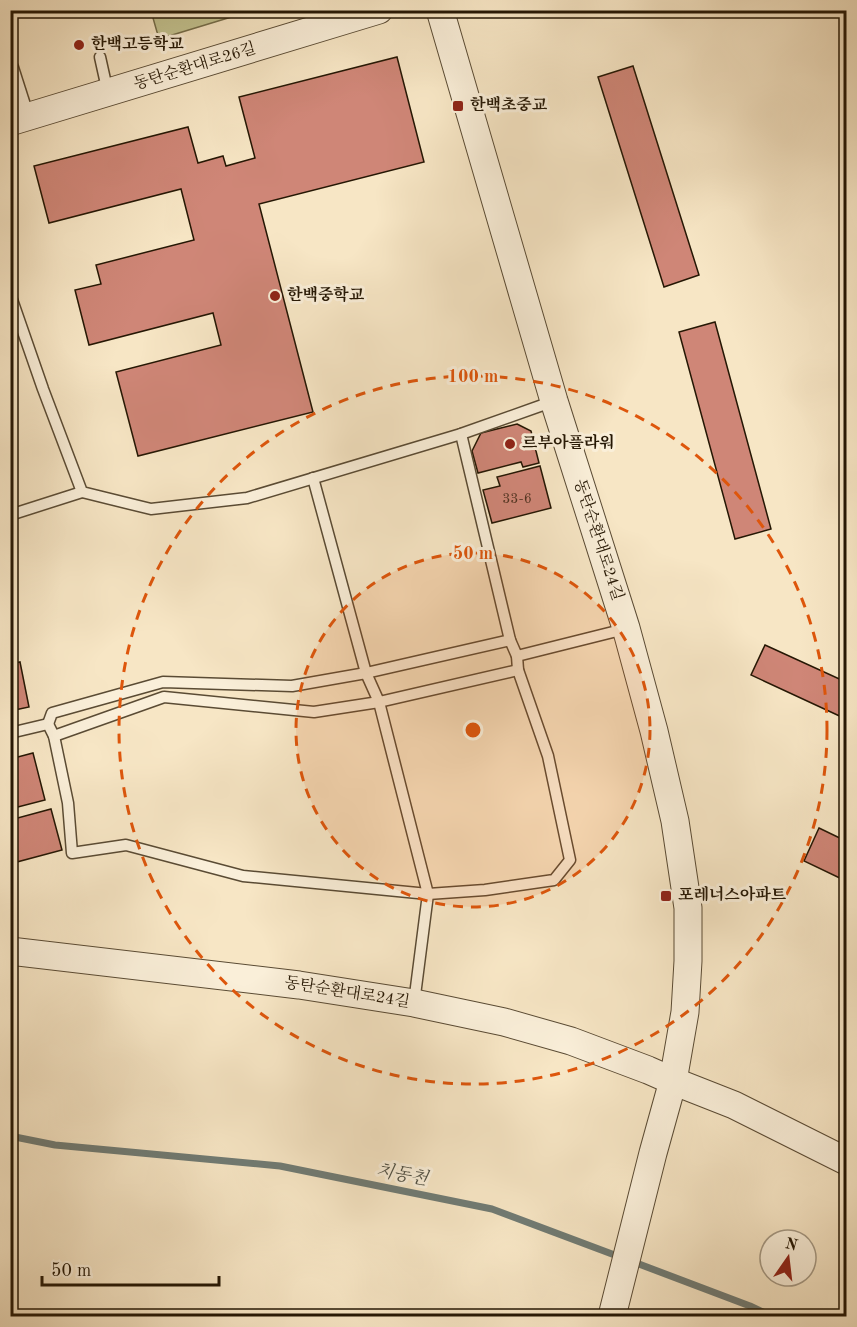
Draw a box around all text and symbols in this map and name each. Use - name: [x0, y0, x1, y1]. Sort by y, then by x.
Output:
- place label: 한백고등학교: [91, 34, 184, 53]
- marker: 한백고등학교: [72, 38, 86, 52]
- street label: 동탄순환대로26길: [131, 39, 258, 93]
- place label: 한백초중교: [470, 95, 548, 114]
- marker: 한백초중교: [451, 99, 465, 113]
- place label: 한백중학교: [287, 285, 365, 304]
- marker: 한백중학교: [268, 289, 282, 303]
- text: 100 m: [448, 368, 498, 386]
- place label: 르부아플라워: [522, 433, 615, 452]
- marker: 르부아플라워: [503, 437, 517, 451]
- street label: 동탄순환대로24길: [571, 477, 627, 603]
- house number: 33-6: [502, 492, 532, 506]
- text: 50 m: [453, 545, 493, 563]
- centre of rings: [463, 720, 483, 740]
- place label: 포레너스아파트: [678, 885, 787, 904]
- marker: 포레너스아파트: [659, 889, 673, 903]
- street label: 동탄순환대로24길: [283, 973, 411, 1011]
- water label: 치동천: [375, 1159, 431, 1189]
- north arrow: [758, 1228, 818, 1288]
- text: N: [783, 1236, 800, 1255]
- scale bar: [42, 1249, 219, 1287]
- text: 50 m: [51, 1262, 91, 1280]

